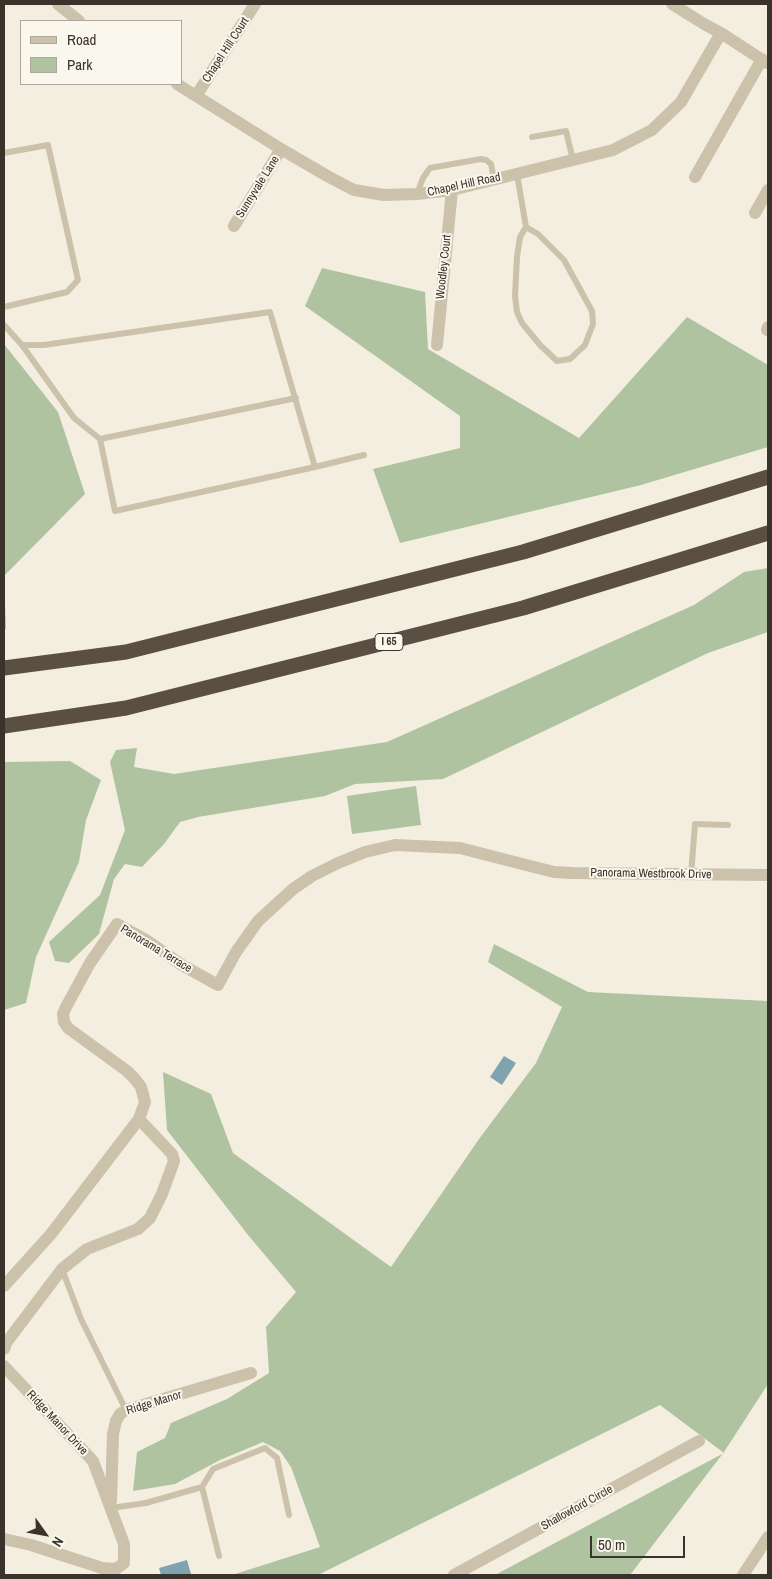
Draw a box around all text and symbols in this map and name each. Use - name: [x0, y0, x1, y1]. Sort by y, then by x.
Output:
- street label: Chapel Hill Court: [200, 15, 252, 85]
- legend: [20, 20, 182, 85]
- text: Road: [67, 29, 96, 50]
- text: Park: [67, 54, 92, 75]
- street label: Sunnyvale Lane: [233, 153, 283, 221]
- street label: Chapel Hill Road: [426, 170, 502, 200]
- street label: Woodley Court: [433, 234, 455, 300]
- road number: I 65: [375, 634, 403, 650]
- street label: Panorama Westbrook Drive: [590, 866, 712, 882]
- street label: Panorama Terrace: [118, 922, 194, 976]
- street label: Ridge Manor Drive: [23, 1388, 91, 1458]
- street label: Ridge Manor: [125, 1388, 183, 1418]
- street label: Shallowford Circle: [539, 1482, 615, 1534]
- north arrow: [20, 1509, 70, 1559]
- scale bar: [592, 1526, 687, 1558]
- text: N: [48, 1534, 68, 1550]
- text: 50 m: [598, 1534, 625, 1555]

